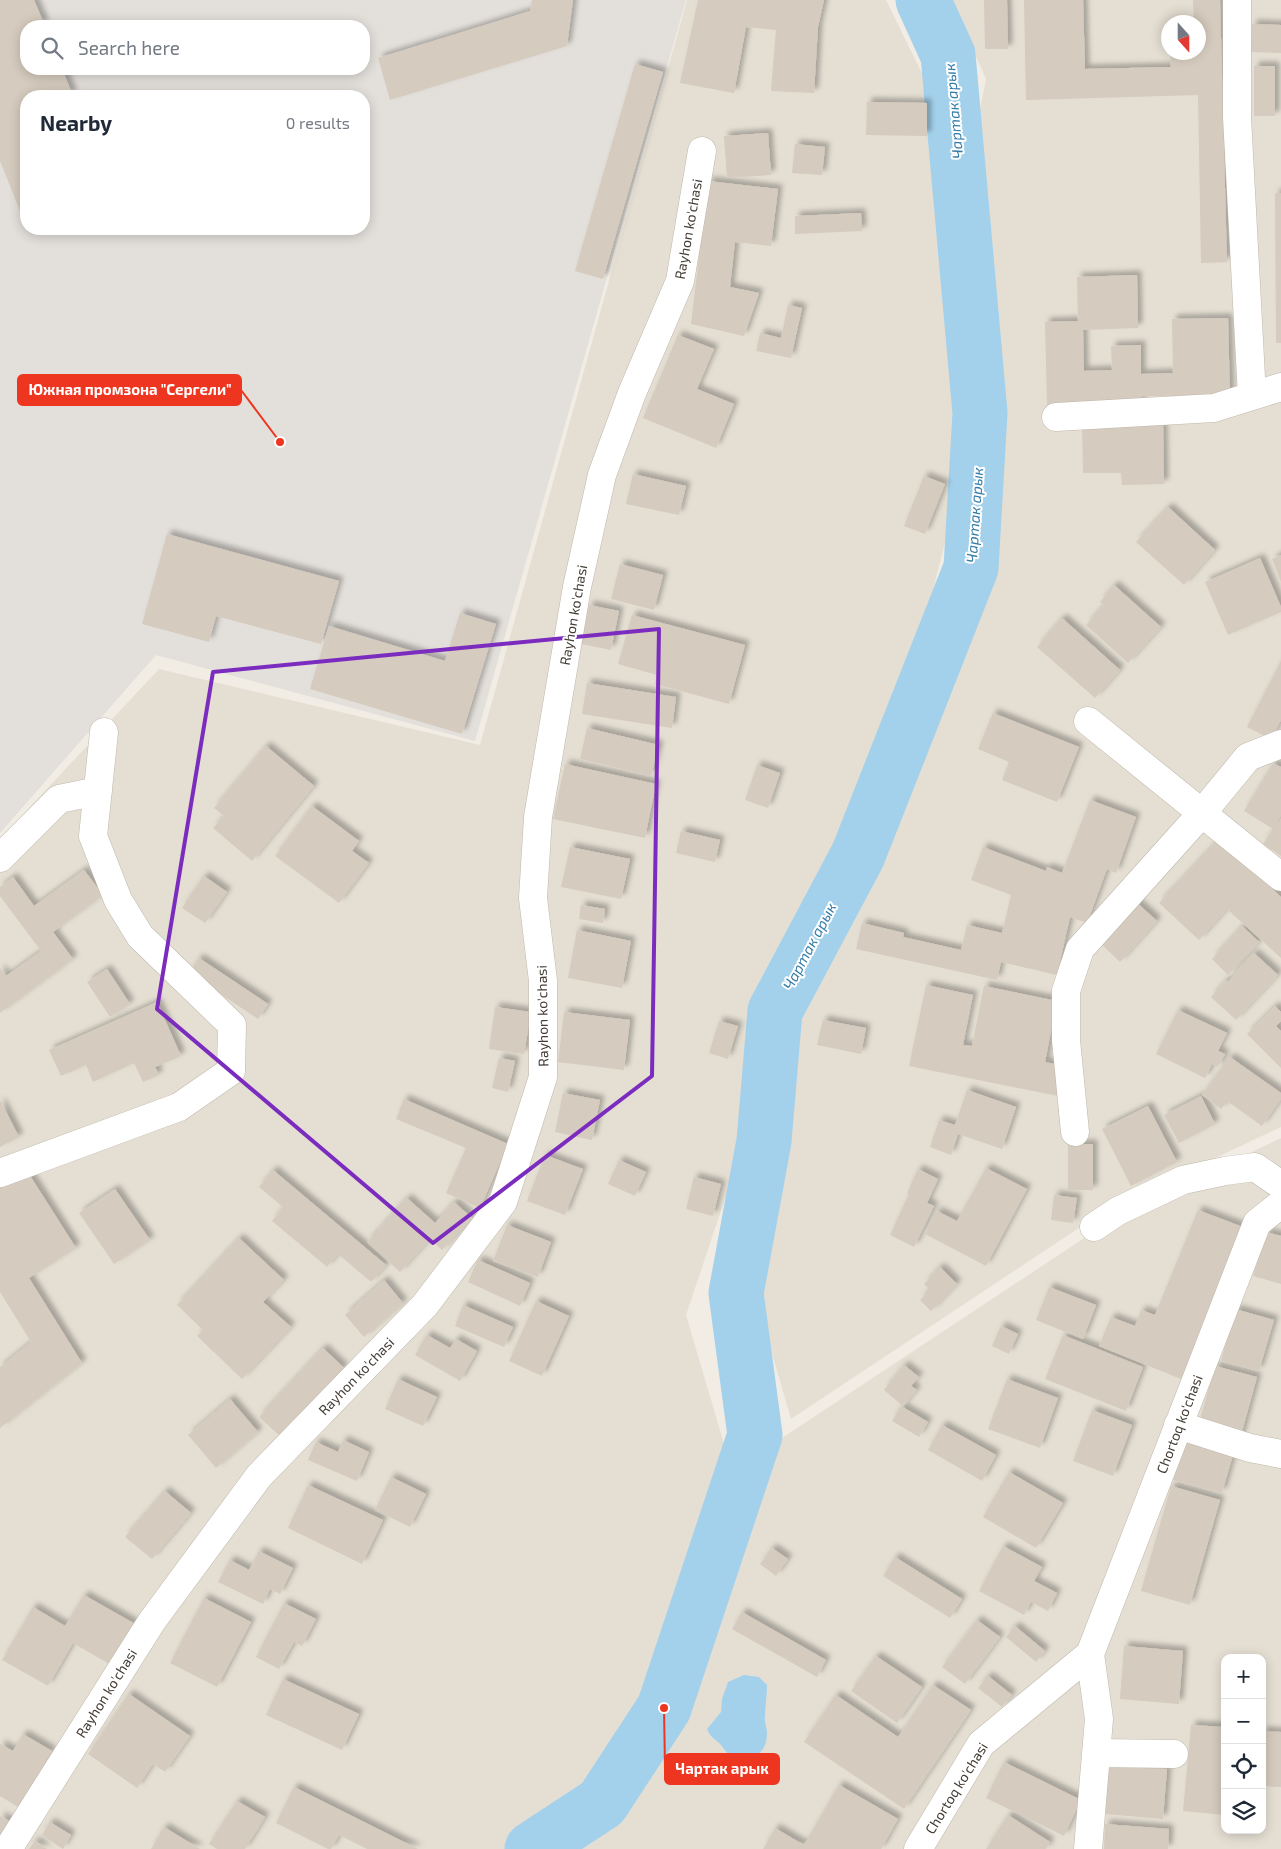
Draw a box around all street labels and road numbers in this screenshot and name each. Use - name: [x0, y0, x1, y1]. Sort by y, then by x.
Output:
- street label: Rayhon ko'chasi: [671, 177, 705, 281]
- street label: Rayhon ko'chasi: [556, 563, 590, 667]
- street label: Rayhon ko'chasi: [533, 965, 551, 1067]
- street label: Rayhon ko'chasi: [315, 1334, 397, 1418]
- street label: Chortoq ko'chasi: [1152, 1372, 1206, 1476]
- street label: Rayhon ko'chasi: [72, 1645, 140, 1741]
- street label: Chortoq ko'chasi: [921, 1739, 991, 1837]

